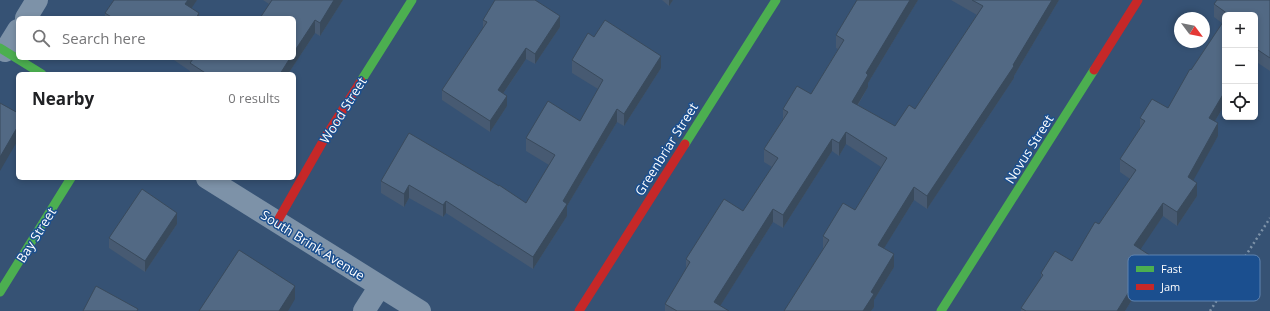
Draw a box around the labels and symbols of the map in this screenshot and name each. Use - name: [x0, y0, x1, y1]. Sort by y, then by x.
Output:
- north arrow: [1174, 12, 1210, 48]
- street label: Wood Street: [315, 73, 371, 147]
- street label: Greenbriar Street: [630, 99, 702, 199]
- street label: Novus Street: [1001, 111, 1057, 187]
- street label: Bay Street: [12, 204, 60, 266]
- street label: South Brink Avenue: [258, 206, 368, 284]
- legend: [1128, 255, 1260, 301]
- text: Fast: [1161, 261, 1182, 276]
- text: Jam: [1160, 279, 1180, 294]

